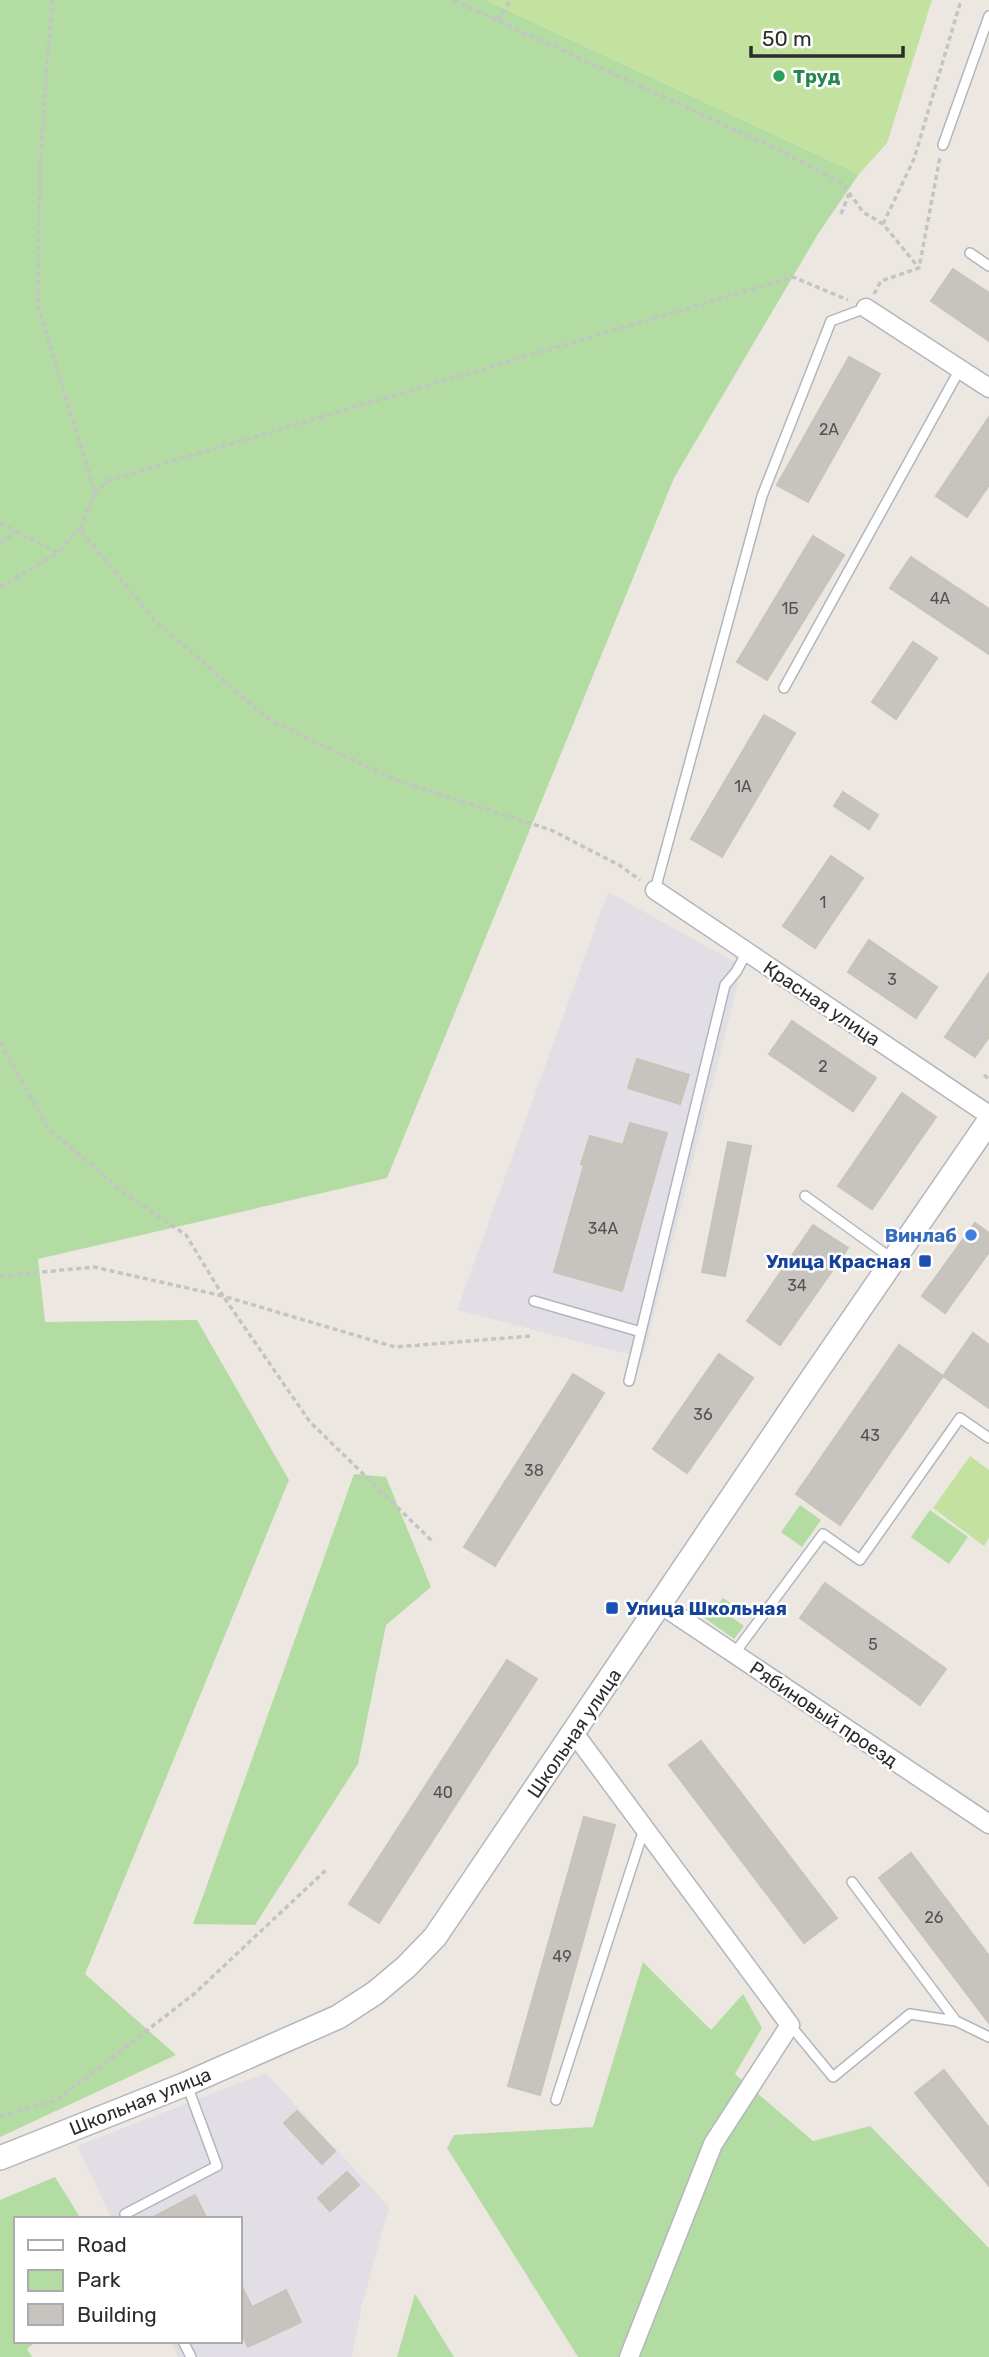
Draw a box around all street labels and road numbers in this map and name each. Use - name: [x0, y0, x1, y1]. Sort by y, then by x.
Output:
- street label: Красная улица: [759, 956, 885, 1051]
- street label: Рябиновый проезд: [745, 1656, 902, 1772]
- street label: Школьная улица: [523, 1664, 626, 1802]
- street label: Школьная улица: [66, 2063, 214, 2140]

